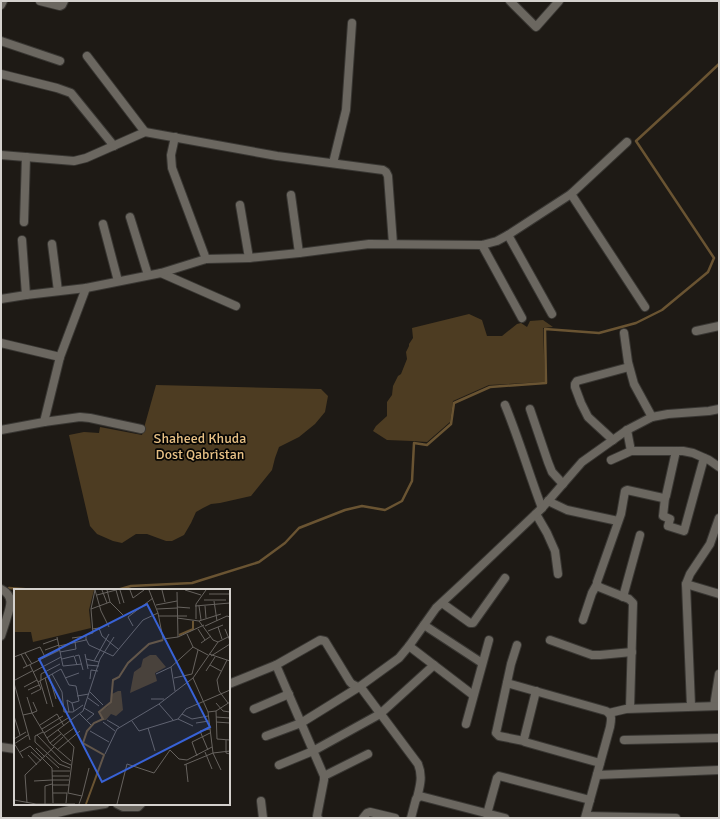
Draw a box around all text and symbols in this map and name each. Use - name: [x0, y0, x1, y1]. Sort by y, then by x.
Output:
- park label: Shaheed Khuda Dost Qabristan: [154, 430, 246, 463]
- inset map: [14, 589, 230, 805]

